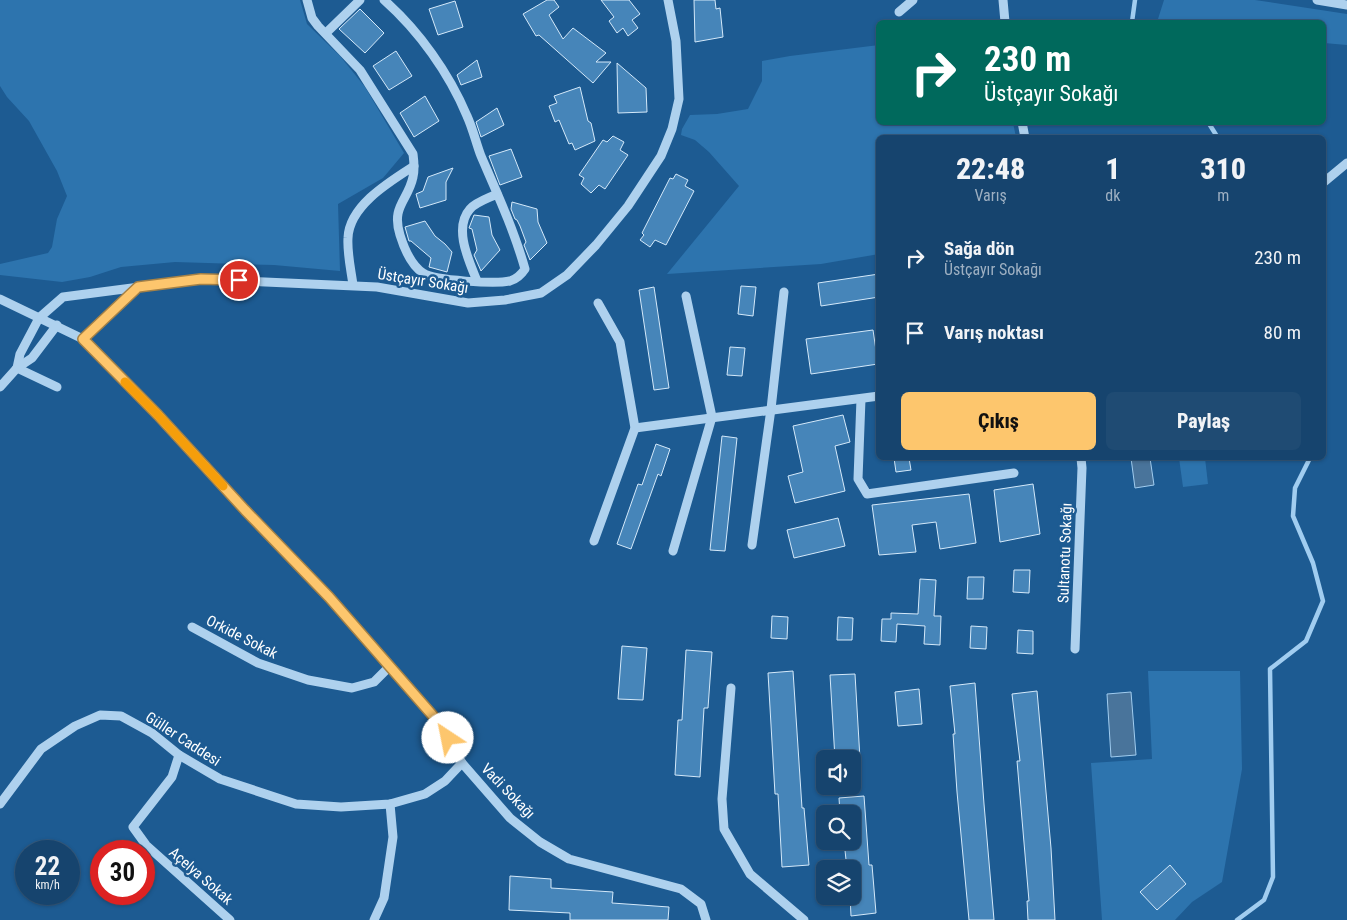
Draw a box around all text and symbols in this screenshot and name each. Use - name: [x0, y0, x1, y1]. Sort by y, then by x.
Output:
- text: 230 m: [984, 39, 1071, 80]
- icon: right: [901, 40, 966, 105]
- text: Üstçayır Sokağı: [984, 81, 1118, 106]
- text: 22:48: [956, 151, 1025, 186]
- text: 1: [1105, 151, 1120, 186]
- text: 310: [1200, 151, 1246, 186]
- text: Varış: [975, 186, 1007, 205]
- text: dk: [1105, 186, 1120, 205]
- text: m: [1217, 186, 1229, 205]
- text: Sağa dön: [944, 237, 1014, 260]
- icon: right: [901, 244, 929, 272]
- text: 230 m: [1254, 246, 1301, 269]
- pin: [218, 259, 260, 301]
- text: Üstçayır Sokağı: [944, 260, 1042, 279]
- street label: Üstçayır Sokağı: [376, 265, 470, 297]
- icon: arrive: [225, 266, 253, 294]
- icon: arrive: [901, 319, 929, 347]
- text: Varış noktası: [944, 321, 1044, 344]
- text: 80 m: [1264, 321, 1301, 344]
- button: Çıkış: [901, 392, 1096, 450]
- button: Paylaş: [1106, 392, 1301, 450]
- street label: Sultanotu Sokağı: [1054, 503, 1076, 603]
- street label: Orkide Sokak: [203, 611, 281, 663]
- street label: Güller Caddesi: [142, 708, 224, 770]
- position arrow: [421, 711, 473, 763]
- map controls: [816, 750, 861, 905]
- button: sound: [816, 750, 861, 795]
- street label: Vadi Sokağı: [477, 760, 539, 822]
- button: search: [816, 805, 861, 850]
- speed limit sign: 30: [90, 840, 155, 905]
- street label: Açelya Sokak: [165, 843, 237, 909]
- text: 22: [35, 852, 60, 881]
- button: layers: [816, 860, 861, 905]
- text: km/h: [35, 878, 60, 892]

